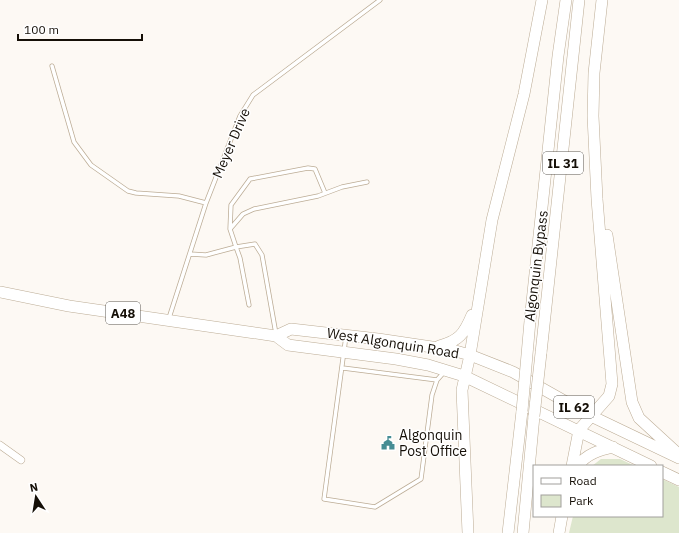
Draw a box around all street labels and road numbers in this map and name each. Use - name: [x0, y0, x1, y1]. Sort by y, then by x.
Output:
- street label: Meyer Drive: [208, 105, 254, 181]
- road number: IL 31: [543, 152, 583, 174]
- street label: Algonquin Bypass: [520, 209, 552, 323]
- road number: A48: [106, 302, 140, 324]
- street label: West Algonquin Road: [326, 324, 460, 362]
- road number: IL 62: [554, 396, 594, 418]

